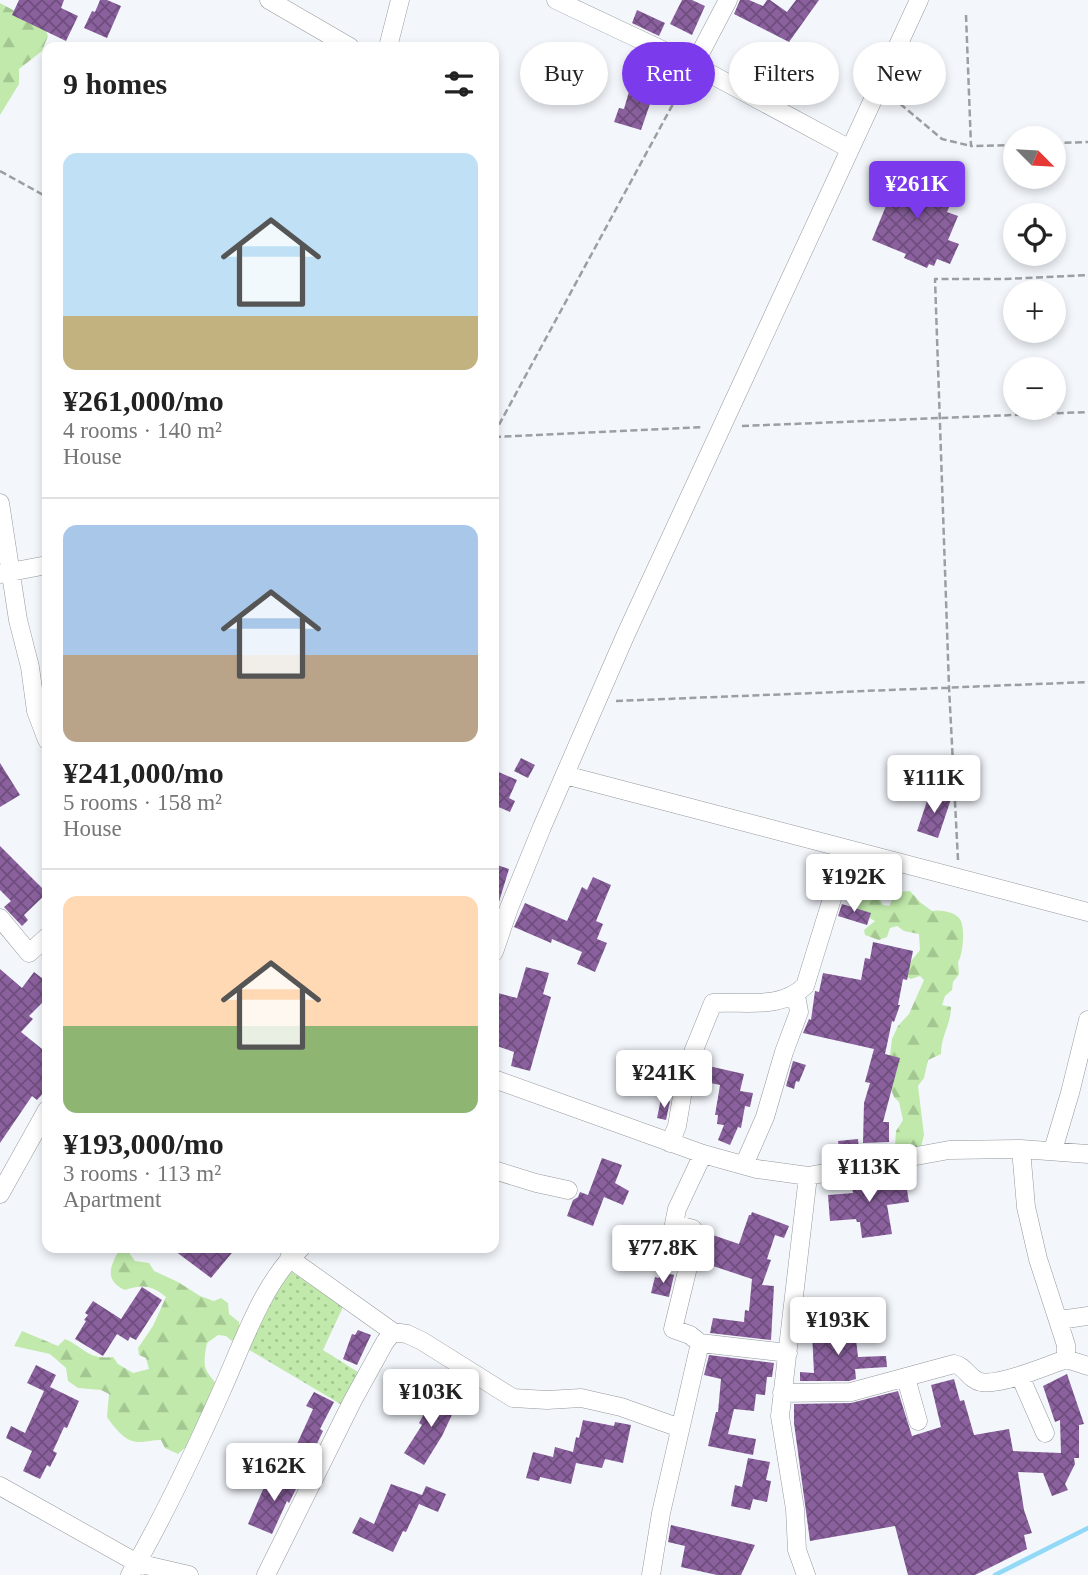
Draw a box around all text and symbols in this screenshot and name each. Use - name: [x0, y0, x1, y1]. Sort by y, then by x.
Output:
- chip: Buy: [520, 42, 608, 105]
- chip: Rent: [622, 42, 715, 105]
- chip: Filters: [729, 42, 839, 105]
- chip: New: [853, 42, 946, 105]
- icon: filters: [440, 65, 478, 103]
- text: 9 homes: [63, 67, 167, 100]
- north arrow: [1003, 126, 1066, 189]
- map controls: [1003, 126, 1066, 420]
- pin: ¥261K: [868, 162, 966, 221]
- text: ¥261K: [885, 171, 949, 196]
- icon: home: [208, 199, 334, 325]
- button: locate: [1003, 203, 1066, 266]
- button: +: [1003, 280, 1066, 343]
- button: −: [1003, 357, 1066, 420]
- text: ¥261,000/mo: [63, 384, 224, 417]
- text: 4 rooms · 140 m²: [63, 418, 222, 443]
- text: House: [63, 444, 122, 469]
- icon: home: [208, 571, 334, 697]
- text: ¥241,000/mo: [63, 756, 224, 789]
- pin: ¥111K: [885, 756, 983, 815]
- text: ¥111K: [903, 765, 965, 790]
- text: 5 rooms · 158 m²: [63, 790, 222, 815]
- text: House: [63, 816, 122, 841]
- pin: ¥192K: [805, 855, 903, 914]
- text: ¥192K: [822, 864, 886, 889]
- icon: home: [208, 942, 334, 1068]
- pin: ¥241K: [615, 1050, 713, 1110]
- text: ¥241K: [632, 1060, 696, 1085]
- text: ¥193,000/mo: [63, 1127, 224, 1160]
- pin: ¥113K: [820, 1144, 918, 1204]
- text: ¥113K: [838, 1154, 900, 1179]
- text: 3 rooms · 113 m²: [63, 1161, 221, 1186]
- text: Apartment: [63, 1187, 161, 1212]
- pin: ¥77.8K: [606, 1226, 720, 1285]
- text: ¥77.8K: [628, 1235, 698, 1260]
- pin: ¥193K: [789, 1298, 887, 1357]
- text: ¥193K: [806, 1307, 870, 1332]
- pin: ¥103K: [382, 1370, 480, 1429]
- text: ¥103K: [399, 1379, 463, 1404]
- pin: ¥162K: [225, 1444, 323, 1503]
- text: ¥162K: [242, 1453, 306, 1478]

